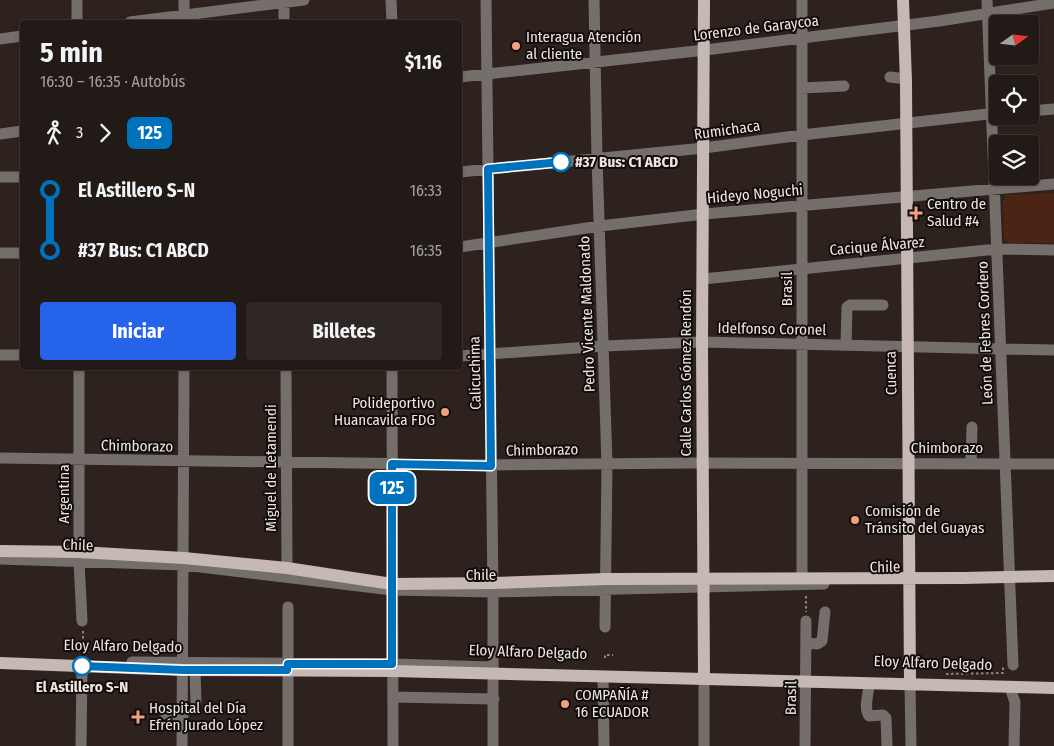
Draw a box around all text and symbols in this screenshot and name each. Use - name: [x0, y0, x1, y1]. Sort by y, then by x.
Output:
- street label: Lorenzo de Garaycoa: [692, 11, 820, 45]
- north arrow: [989, 15, 1039, 65]
- map controls: [989, 15, 1039, 185]
- place label: Interagua Atención al cliente: [526, 28, 641, 63]
- text: 5 min: [40, 36, 103, 69]
- marker: Interagua Atención al cliente: [510, 40, 522, 52]
- text: $1.16: [405, 51, 442, 74]
- text: 16:30 – 16:35 · Autobús: [40, 72, 185, 91]
- button: locate: [989, 75, 1039, 125]
- street label: Rumichaca: [693, 116, 761, 144]
- icon: walk: [40, 119, 68, 147]
- icon: forward: [91, 119, 119, 147]
- text: 125: [137, 122, 162, 144]
- text: 3: [76, 123, 83, 142]
- button: layers: [989, 135, 1039, 185]
- marker: #37 Bus: C1 ABCD: [551, 152, 571, 172]
- place label: #37 Bus: C1 ABCD: [575, 153, 678, 171]
- text: El Astillero S-N: [78, 179, 195, 202]
- text: 16:33: [410, 181, 442, 200]
- street label: Hideyo Noguchi: [706, 181, 804, 207]
- place label: Centro de Salud #4: [927, 195, 986, 230]
- marker: Centro de Salud #4: [909, 206, 923, 220]
- street label: Cacique Álvarez: [829, 233, 925, 259]
- street label: Pedro Vicente Maldonado: [575, 235, 599, 392]
- text: #37 Bus: C1 ABCD: [78, 239, 209, 262]
- text: 16:35: [410, 241, 442, 260]
- street label: León de Febres Cordero: [973, 261, 997, 405]
- street label: Brasil: [778, 272, 796, 306]
- street label: Calle Carlos Gómez Rendón: [677, 289, 695, 457]
- button: Iniciar: [40, 302, 236, 360]
- button: Billetes: [246, 302, 442, 360]
- street label: Idelfonso Coronel: [718, 319, 826, 339]
- street label: Calicuchima: [465, 336, 485, 410]
- street label: Cuenca: [882, 351, 900, 395]
- place label: Polideportivo Huancavilca FDG: [334, 394, 435, 429]
- street label: Miguel de Letamendi: [262, 404, 280, 532]
- marker: Polideportivo Huancavilca FDG: [439, 406, 451, 418]
- street label: Chimborazo: [101, 436, 173, 456]
- street label: Chimborazo: [911, 439, 983, 457]
- street label: Chimborazo: [506, 440, 578, 460]
- street label: Argentina: [55, 465, 73, 523]
- line badge: 125: [363, 472, 421, 504]
- text: 125: [380, 477, 404, 499]
- place label: Comisión de Tránsito del Guayas: [865, 502, 984, 537]
- marker: Comisión de Tránsito del Guayas: [849, 514, 861, 526]
- street label: Chile: [62, 535, 94, 555]
- street label: Chile: [870, 558, 900, 576]
- street label: Chile: [466, 566, 496, 584]
- street label: Eloy Alfaro Delgado: [64, 636, 183, 656]
- street label: Eloy Alfaro Delgado: [468, 641, 588, 663]
- street label: Eloy Alfaro Delgado: [873, 652, 993, 674]
- marker: El Astillero S-N: [72, 656, 92, 676]
- place label: El Astillero S-N: [36, 678, 128, 696]
- street label: Brasil: [782, 681, 800, 715]
- place label: COMPAÑÍA # 16 ECUADOR: [575, 686, 649, 721]
- marker: COMPAÑÍA # 16 ECUADOR: [559, 698, 571, 710]
- place label: Hospital del Día Efrén Jurado López: [149, 699, 263, 734]
- marker: Hospital del Día Efrén Jurado López: [131, 710, 145, 724]

